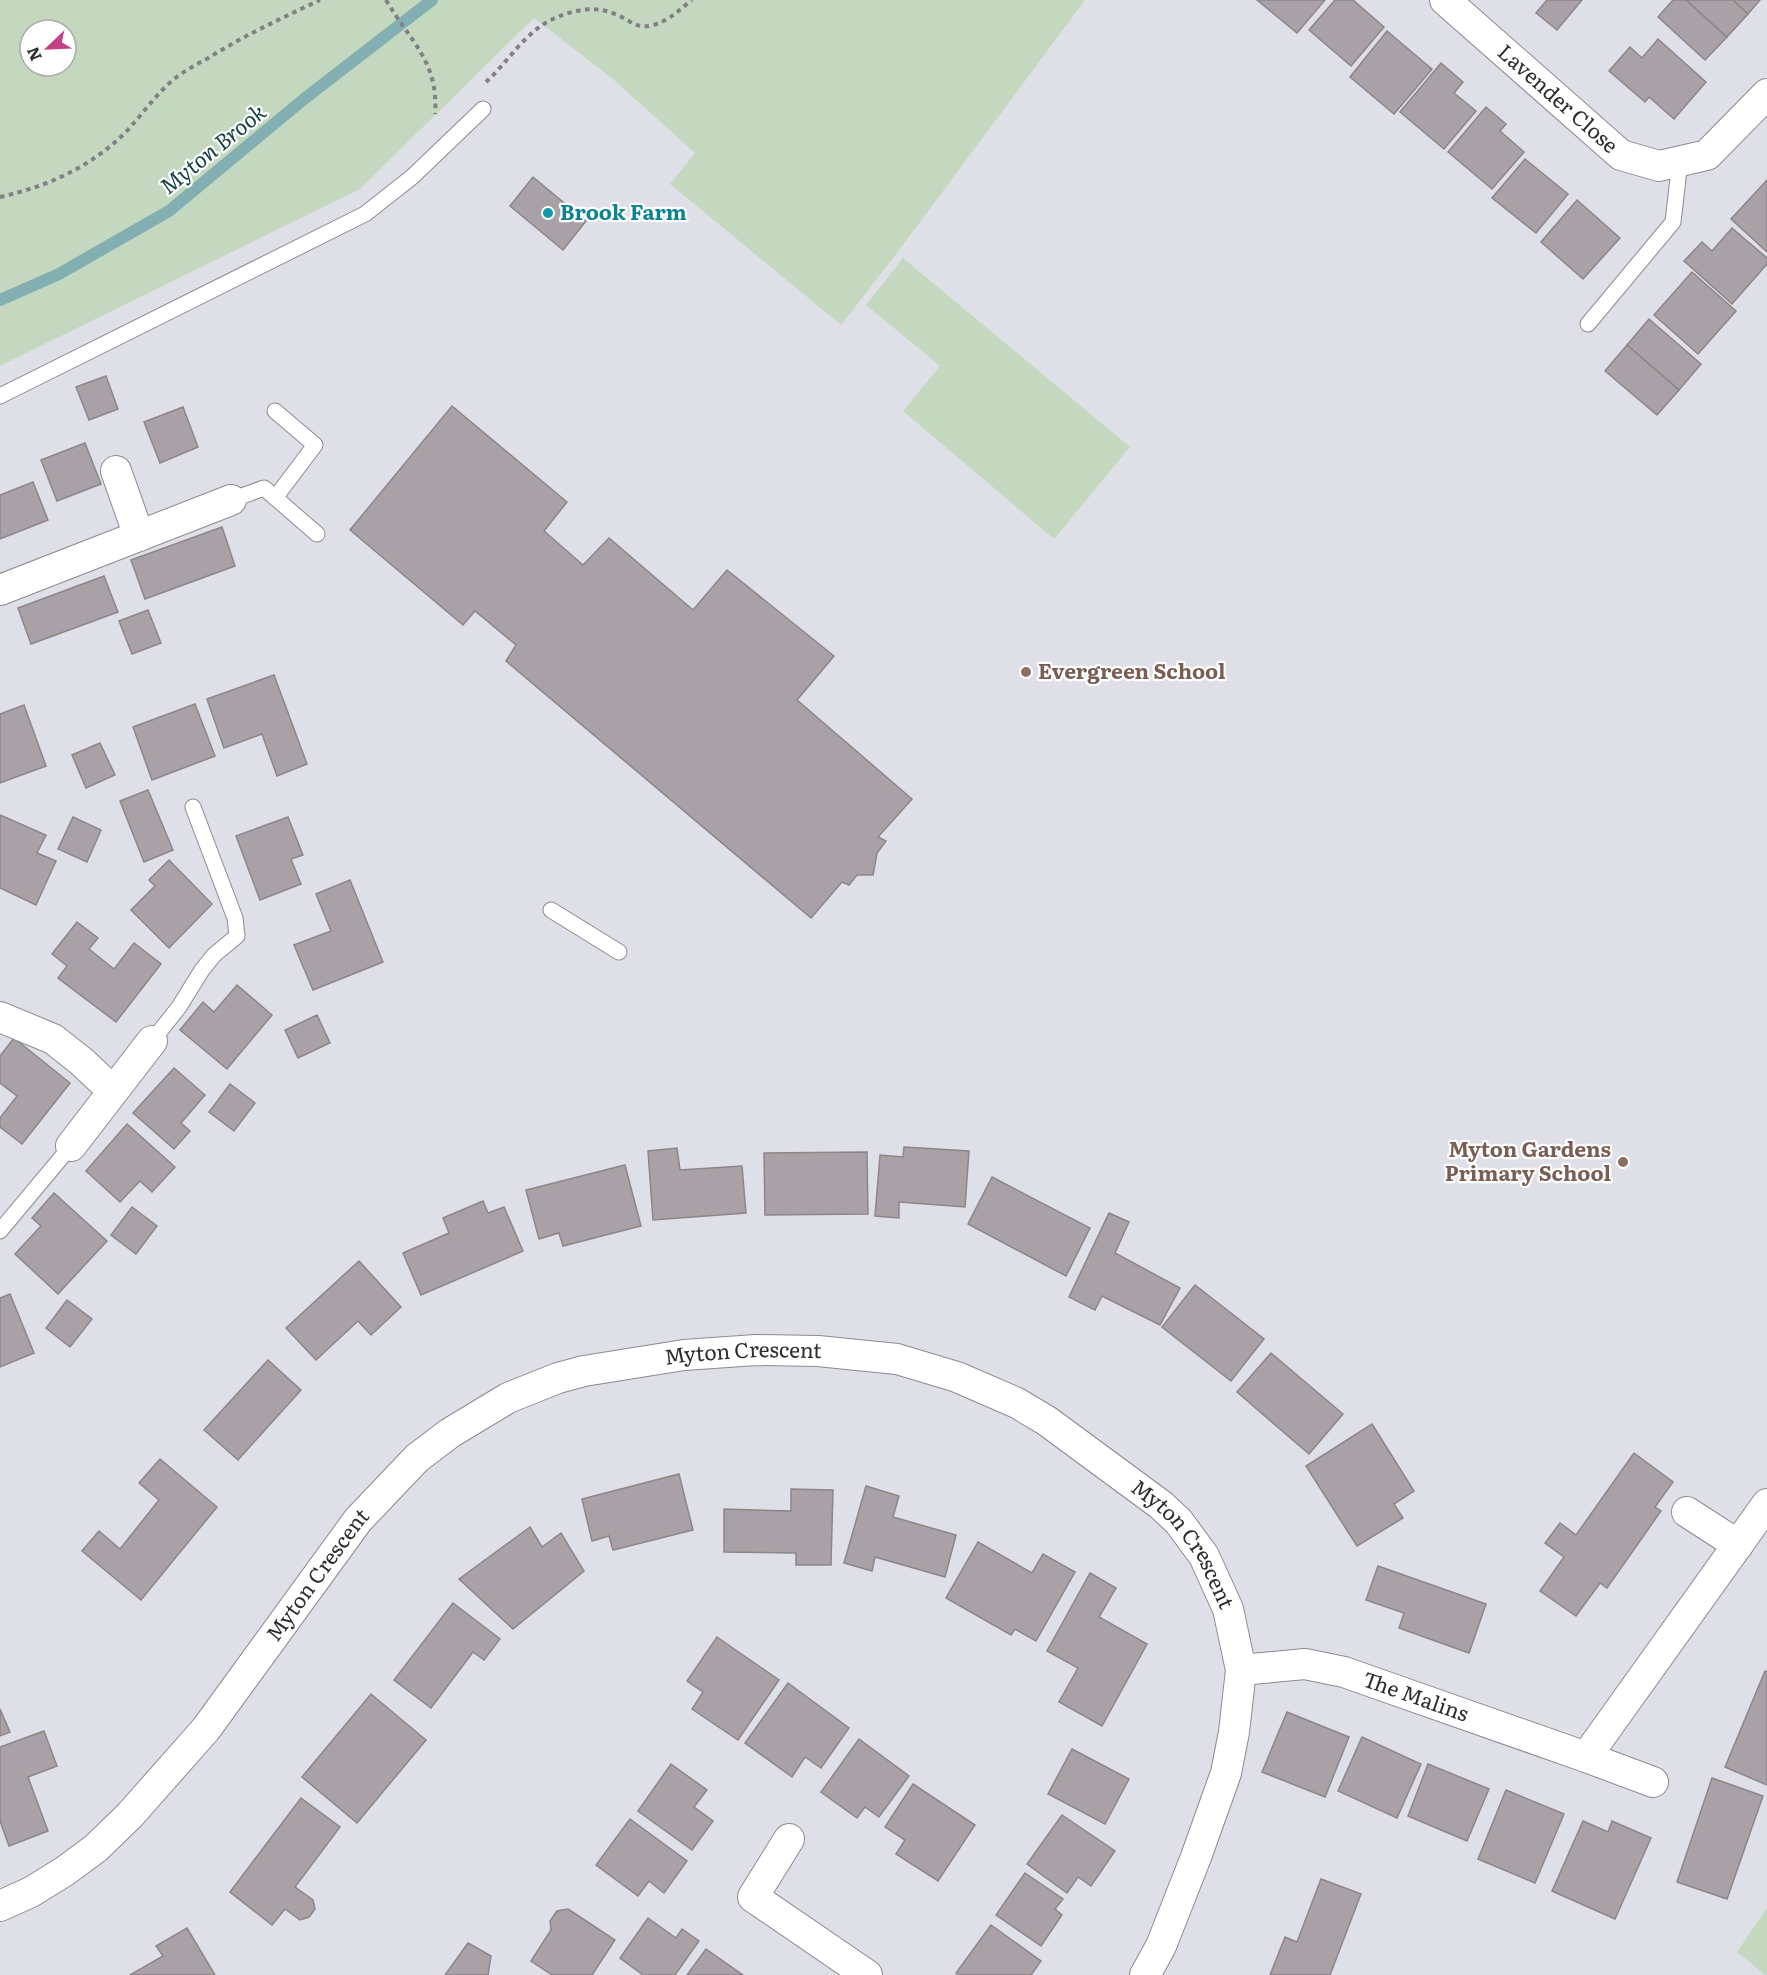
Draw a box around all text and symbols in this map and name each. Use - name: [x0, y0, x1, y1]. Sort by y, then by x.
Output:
- north arrow: [18, 18, 78, 78]
- street label: Lavender Close: [1492, 36, 1626, 159]
- text: N: [20, 43, 47, 65]
- water label: Myton Brook: [152, 95, 272, 201]
- place label: Brook Farm: [560, 195, 687, 226]
- marker: Brook Farm: [541, 206, 555, 220]
- place label: Evergreen School: [1038, 654, 1226, 685]
- marker: Evergreen School: [1019, 665, 1033, 679]
- place label: Myton Gardens Primary School: [1445, 1132, 1611, 1187]
- marker: Myton Gardens Primary School: [1616, 1155, 1630, 1169]
- street label: Myton Crescent: [662, 1332, 822, 1371]
- street label: Myton Crescent: [1126, 1470, 1244, 1613]
- street label: Myton Crescent: [257, 1500, 375, 1646]
- street label: The Malins: [1359, 1662, 1474, 1728]

